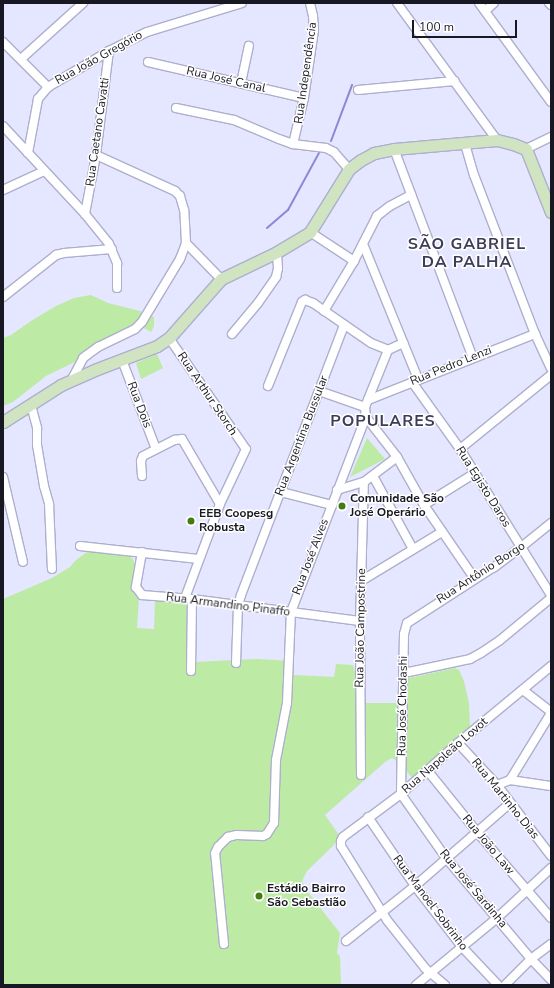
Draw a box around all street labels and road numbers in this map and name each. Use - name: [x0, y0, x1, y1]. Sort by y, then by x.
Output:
- street label: Rua Independência: [292, 21, 320, 125]
- street label: Rua João Gregório: [53, 28, 145, 88]
- street label: Rua José Canal: [185, 64, 267, 96]
- street label: Rua Caetano Cavatti: [83, 77, 113, 187]
- street label: Rua Pedro Lenzi: [408, 343, 494, 389]
- street label: Rua Arthur Storch: [174, 350, 240, 438]
- street label: Rua Argentina Bussular: [272, 374, 332, 498]
- street label: Rua Dois: [124, 380, 154, 430]
- street label: Rua Egisto Daros: [452, 444, 514, 530]
- street label: Rua José Alves: [290, 517, 332, 597]
- street label: Rua Antônio Borgo: [434, 539, 528, 607]
- street label: Rua João Campostrine: [353, 568, 369, 688]
- street label: Rua Armandino Pinaffo: [165, 590, 291, 620]
- street label: Rua José Chodashi: [395, 656, 411, 756]
- street label: Rua Napoleão Lovot: [399, 715, 491, 797]
- street label: Rua Martinho Dias: [468, 756, 542, 842]
- street label: Rua João Law: [459, 812, 517, 878]
- street label: Rua José Sardinha: [436, 847, 510, 931]
- street label: Rua Manoel Sobrinho: [389, 852, 471, 954]

